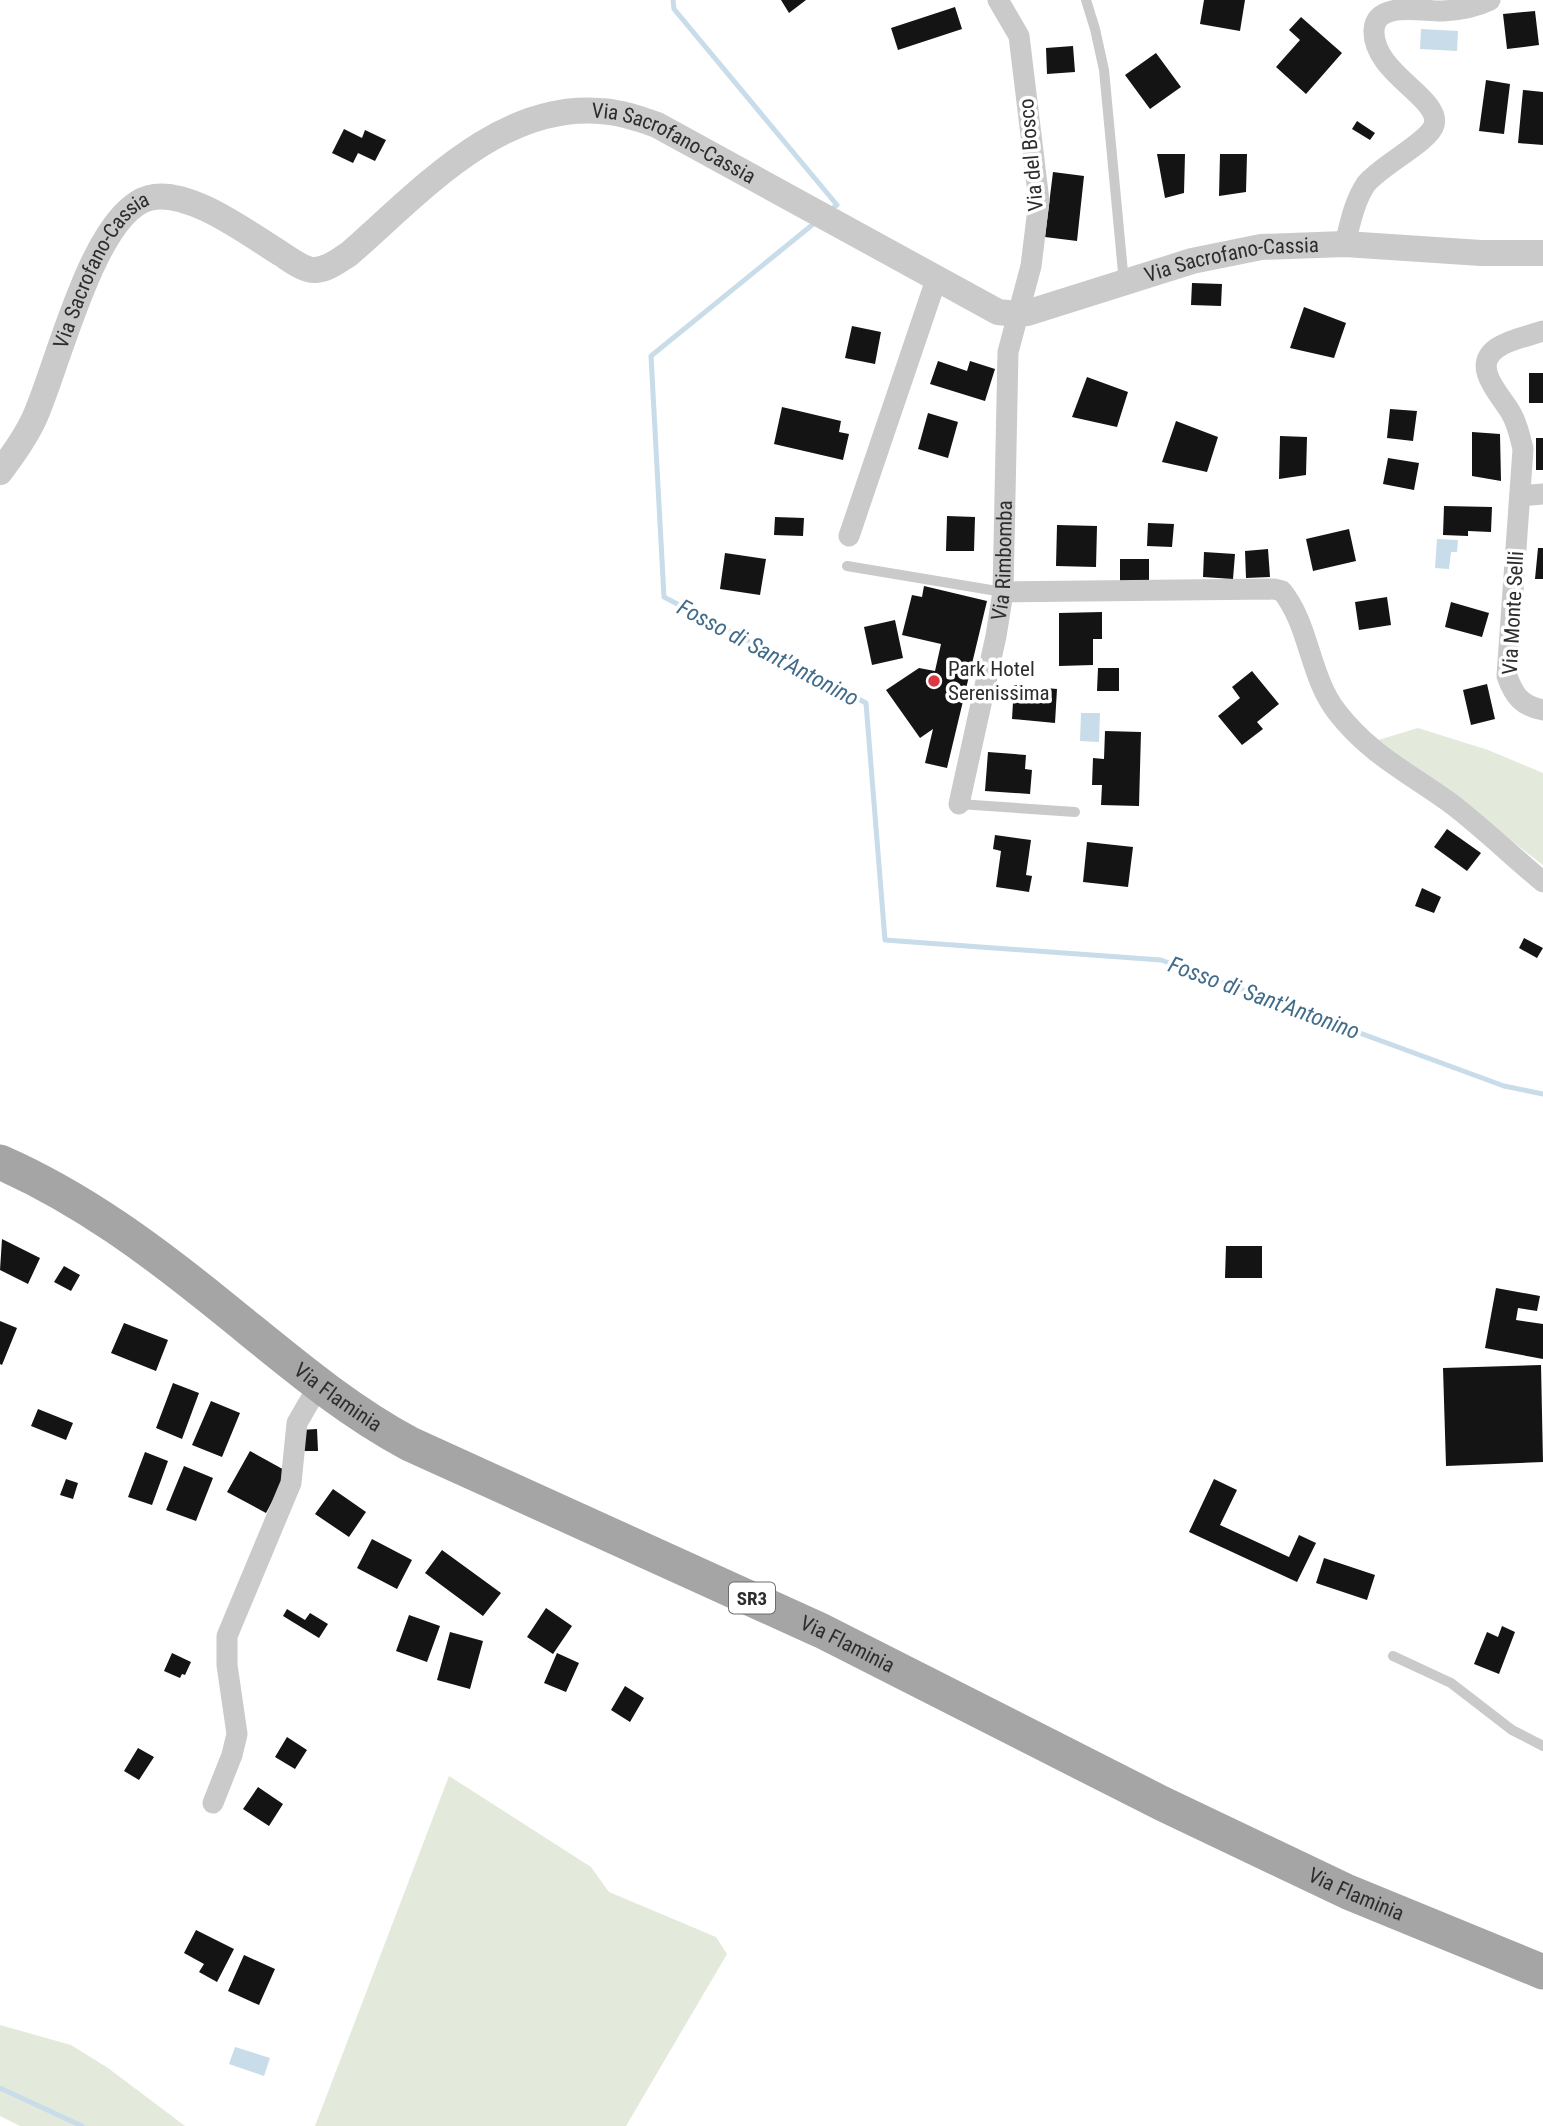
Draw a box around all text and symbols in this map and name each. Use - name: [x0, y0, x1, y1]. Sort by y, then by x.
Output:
- street label: Via Sacrofano-Cassia: [591, 98, 760, 189]
- street label: Via del Bosco: [1014, 98, 1048, 212]
- street label: Via Sacrofano-Cassia: [49, 187, 153, 352]
- street label: Via Sacrofano-Cassia: [1141, 233, 1319, 287]
- street label: Via Rimbomba: [987, 500, 1017, 622]
- street label: Via Monte Selli: [1498, 550, 1528, 676]
- water label: Fosso di Sant'Antonino: [673, 594, 863, 712]
- place label: Park Hotel Serenissima: [948, 657, 1050, 705]
- marker: Park Hotel Serenissima: [926, 673, 942, 689]
- water label: Fosso di Sant'Antonino: [1165, 951, 1363, 1045]
- street label: Via Flaminia: [289, 1358, 386, 1437]
- road number: SR3: [729, 1582, 775, 1614]
- street label: Via Flaminia: [797, 1611, 898, 1678]
- street label: Via Flaminia: [1304, 1863, 1408, 1926]

